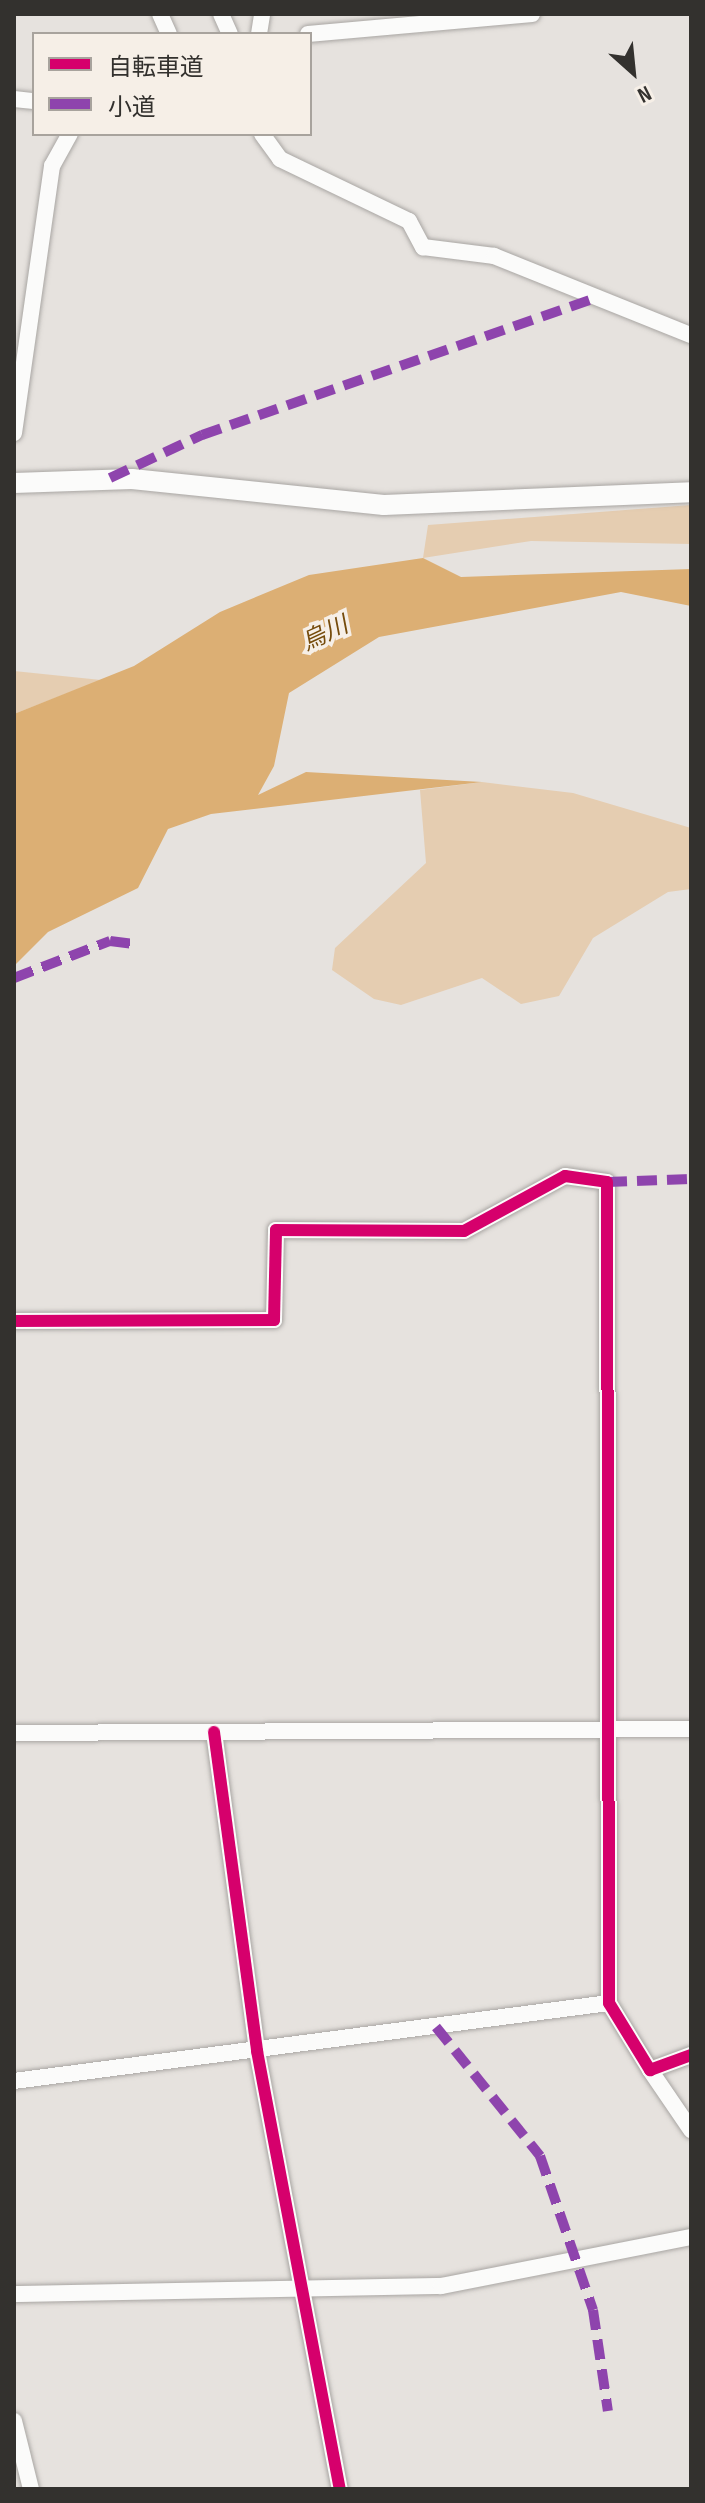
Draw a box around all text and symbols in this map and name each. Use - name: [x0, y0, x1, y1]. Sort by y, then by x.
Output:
- legend: [32, 32, 312, 136]
- north arrow: [593, 32, 673, 112]
- text: 自転車道: [108, 53, 204, 82]
- text: N: [633, 79, 655, 109]
- text: 小道: [108, 93, 156, 122]
- water label: 烏川: [297, 611, 353, 657]

